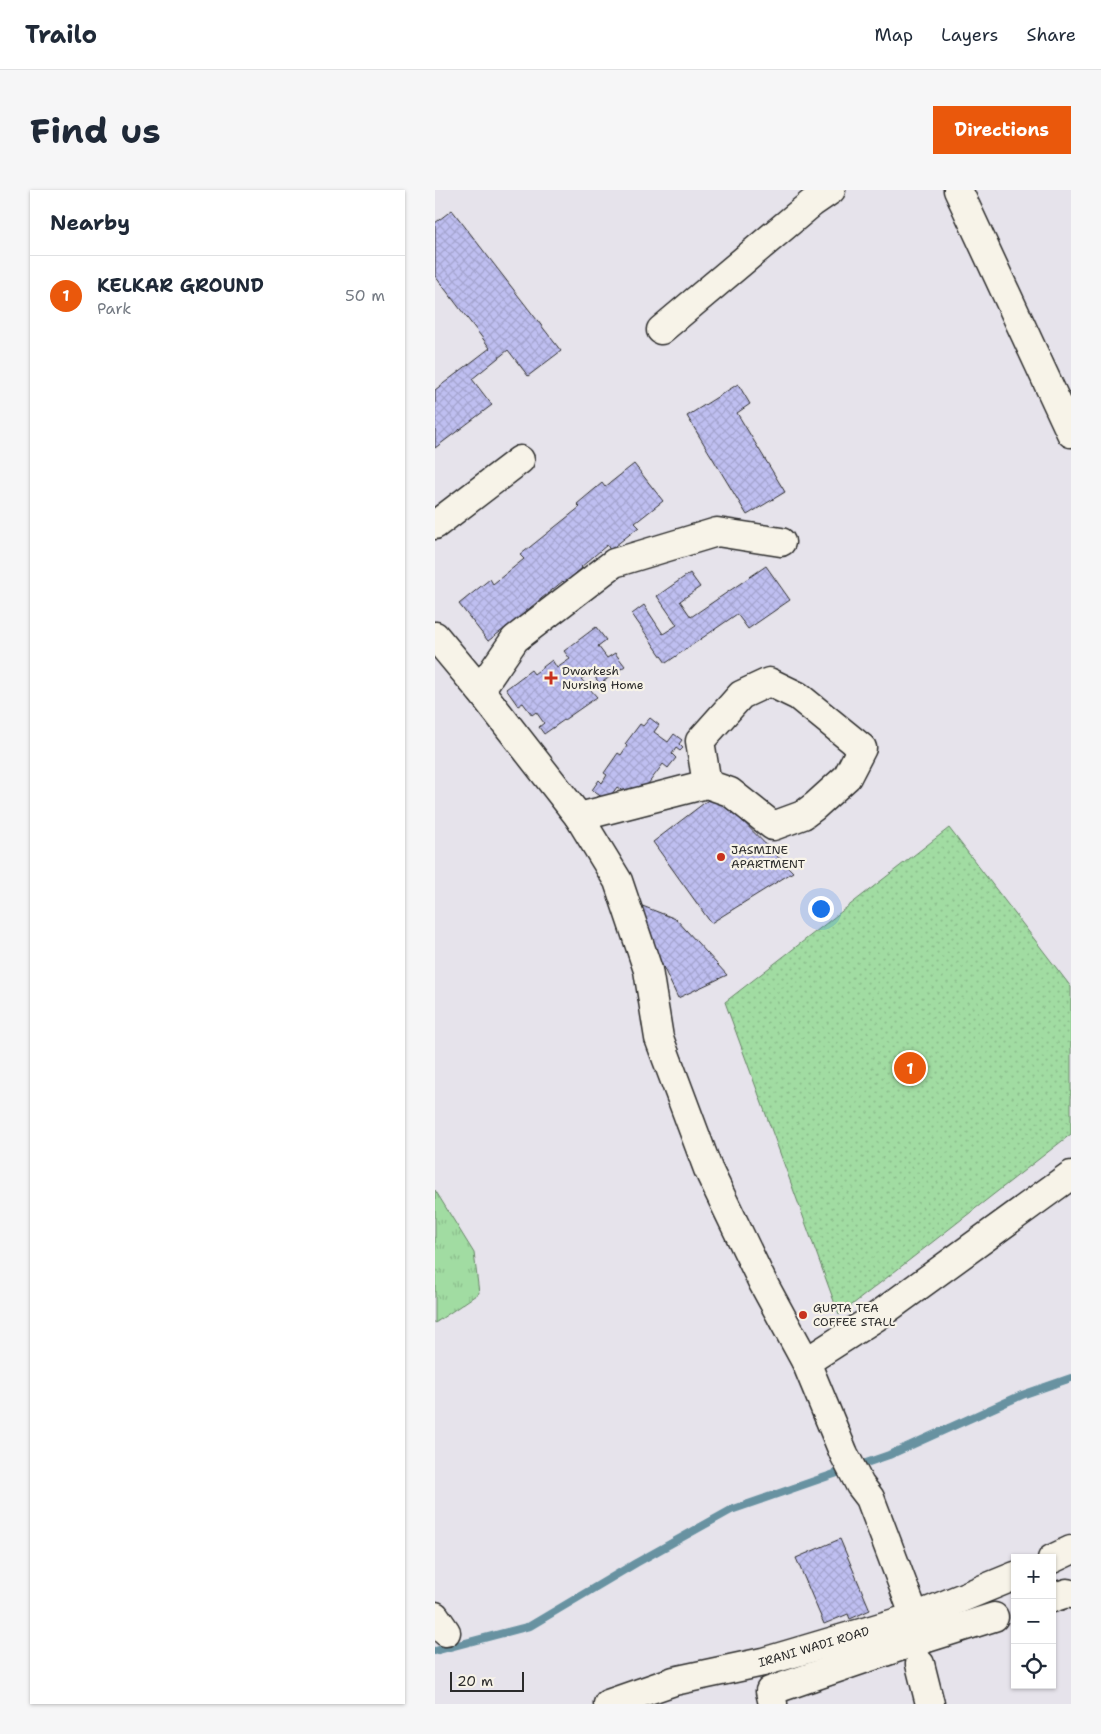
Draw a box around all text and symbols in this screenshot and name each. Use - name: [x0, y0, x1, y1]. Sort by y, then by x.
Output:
- text: Trailo: [25, 19, 97, 51]
- text: Map: [875, 23, 913, 47]
- text: Layers: [941, 23, 998, 47]
- text: Share: [1026, 23, 1076, 47]
- button: Directions: [933, 106, 1071, 154]
- text: Find us: [30, 107, 161, 154]
- text: Nearby: [50, 209, 130, 237]
- text: KELKAR GROUND: [97, 273, 264, 298]
- text: 1: [62, 285, 70, 306]
- text: 50 m: [345, 285, 385, 306]
- text: Park: [97, 298, 131, 319]
- place label: Dwarkesh Nursing Home: [562, 663, 644, 693]
- marker: Dwarkesh Nursing Home: [544, 671, 558, 685]
- place label: JASMINE APARTMENT: [731, 842, 806, 872]
- marker: JASMINE APARTMENT: [715, 851, 727, 863]
- your location: [808, 896, 834, 922]
- pin: 1: [894, 1049, 926, 1087]
- place label: GUPTA TEA COFFEE STALL: [813, 1300, 896, 1330]
- marker: GUPTA TEA COFFEE STALL: [797, 1309, 809, 1321]
- map controls: [1011, 1554, 1056, 1689]
- button: +: [1011, 1554, 1056, 1599]
- button: −: [1011, 1599, 1056, 1644]
- street label: IRANI WADI ROAD: [757, 1623, 871, 1671]
- button: locate: [1011, 1644, 1056, 1689]
- scale bar: [450, 1669, 524, 1692]
- text: 20 m: [457, 1672, 493, 1690]

